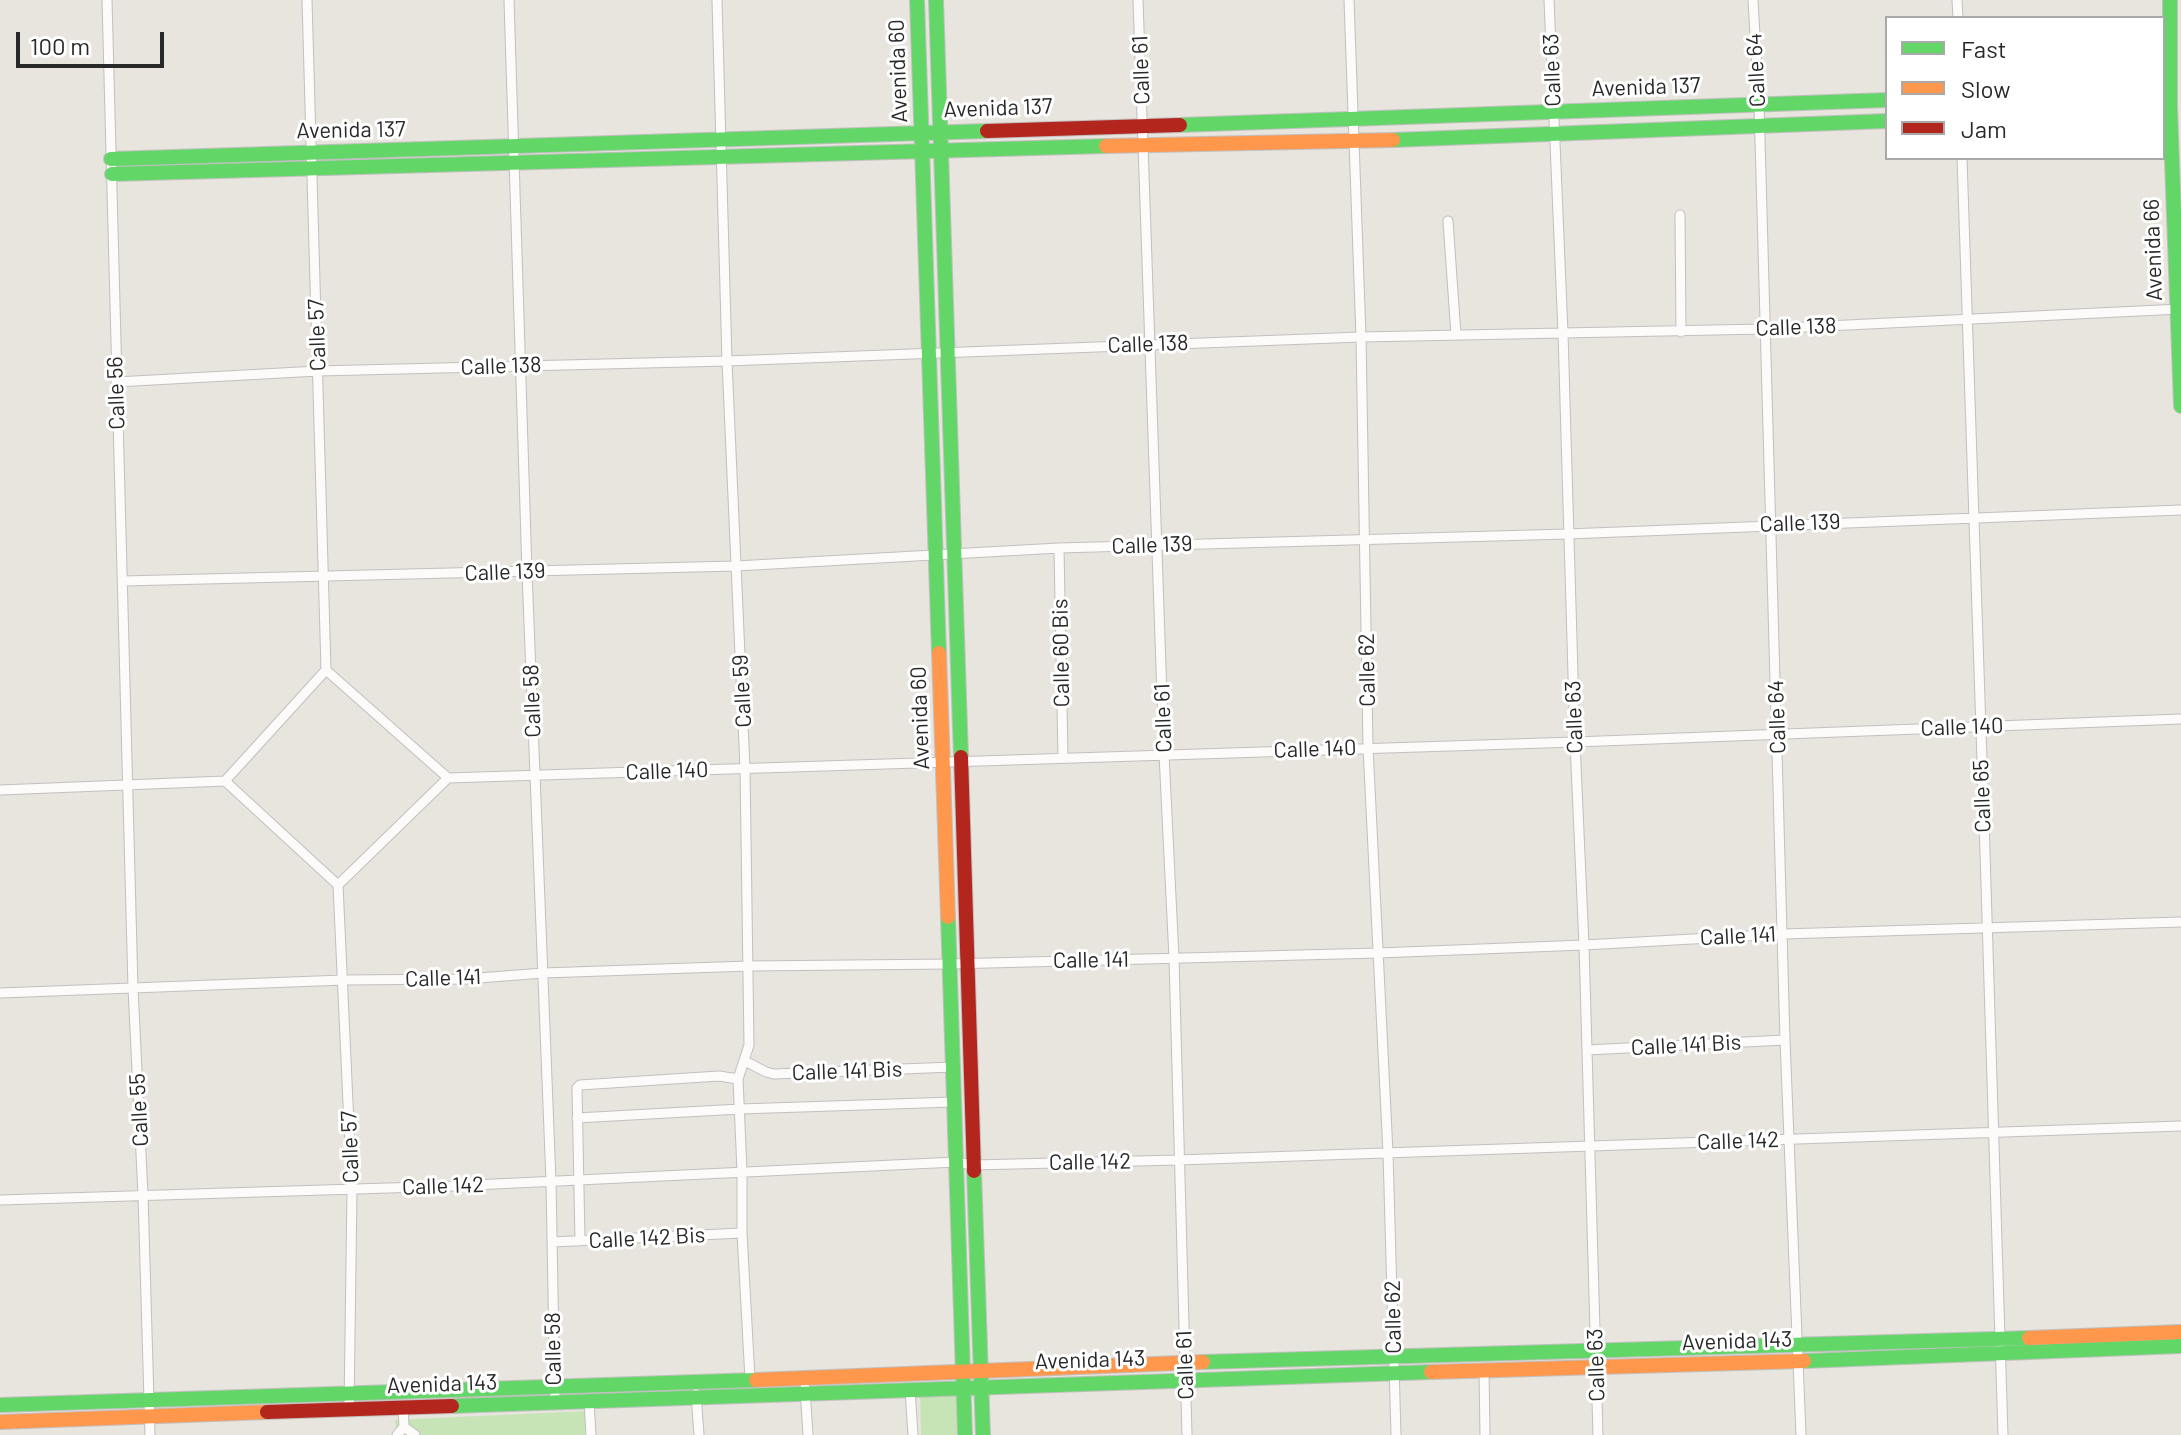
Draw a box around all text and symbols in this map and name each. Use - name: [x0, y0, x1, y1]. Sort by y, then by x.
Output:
- scale bar: [20, 16, 168, 66]
- legend: [1885, 16, 2165, 160]
- street label: Avenida 60: [883, 19, 913, 123]
- text: 100 m: [30, 31, 90, 60]
- street label: Calle 64: [1741, 32, 1771, 108]
- street label: Calle 63: [1538, 33, 1566, 107]
- text: Fast: [1961, 34, 2006, 63]
- street label: Calle 61: [1127, 35, 1155, 105]
- street label: Avenida 137: [1591, 72, 1701, 102]
- text: Slow: [1961, 74, 2010, 103]
- street label: Avenida 137: [943, 93, 1053, 123]
- text: Jam: [1961, 114, 2007, 143]
- street label: Avenida 137: [296, 116, 406, 144]
- street label: Avenida 66: [2138, 198, 2168, 302]
- street label: Calle 57: [303, 298, 331, 372]
- street label: Calle 138: [1755, 312, 1837, 342]
- street label: Calle 138: [1107, 329, 1189, 359]
- street label: Calle 138: [460, 351, 542, 381]
- street label: Calle 56: [102, 356, 130, 430]
- street label: Calle 139: [1759, 508, 1841, 538]
- street label: Calle 139: [1111, 530, 1193, 560]
- street label: Calle 139: [464, 557, 546, 587]
- street label: Calle 60 Bis: [1047, 598, 1075, 708]
- street label: Calle 62: [1353, 633, 1381, 707]
- street label: Calle 59: [727, 654, 757, 728]
- street label: Calle 58: [518, 664, 546, 738]
- street label: Avenida 60: [905, 666, 935, 770]
- street label: Calle 64: [1763, 679, 1791, 755]
- street label: Calle 63: [1560, 680, 1588, 754]
- street label: Calle 61: [1149, 683, 1177, 753]
- street label: Calle 140: [1920, 712, 2004, 742]
- street label: Calle 140: [1273, 734, 1357, 764]
- street label: Calle 140: [625, 756, 709, 786]
- street label: Calle 65: [1968, 759, 1996, 833]
- street label: Calle 141: [1699, 921, 1777, 951]
- street label: Calle 141: [1053, 946, 1129, 974]
- street label: Calle 141: [404, 963, 482, 993]
- street label: Calle 141 Bis: [1630, 1029, 1742, 1061]
- street label: Calle 141 Bis: [791, 1056, 903, 1086]
- street label: Calle 55: [124, 1073, 154, 1147]
- street label: Calle 57: [336, 1110, 364, 1184]
- street label: Calle 142: [1696, 1126, 1780, 1156]
- street label: Calle 142: [1049, 1148, 1131, 1176]
- street label: Calle 142: [401, 1171, 485, 1201]
- street label: Calle 142 Bis: [588, 1222, 706, 1254]
- street label: Calle 62: [1379, 1280, 1407, 1354]
- street label: Calle 58: [539, 1312, 567, 1386]
- street label: Avenida 143: [1681, 1326, 1793, 1356]
- street label: Calle 63: [1582, 1328, 1610, 1402]
- street label: Calle 61: [1171, 1330, 1199, 1400]
- street label: Avenida 143: [1034, 1345, 1146, 1375]
- street label: Avenida 143: [386, 1369, 498, 1399]

